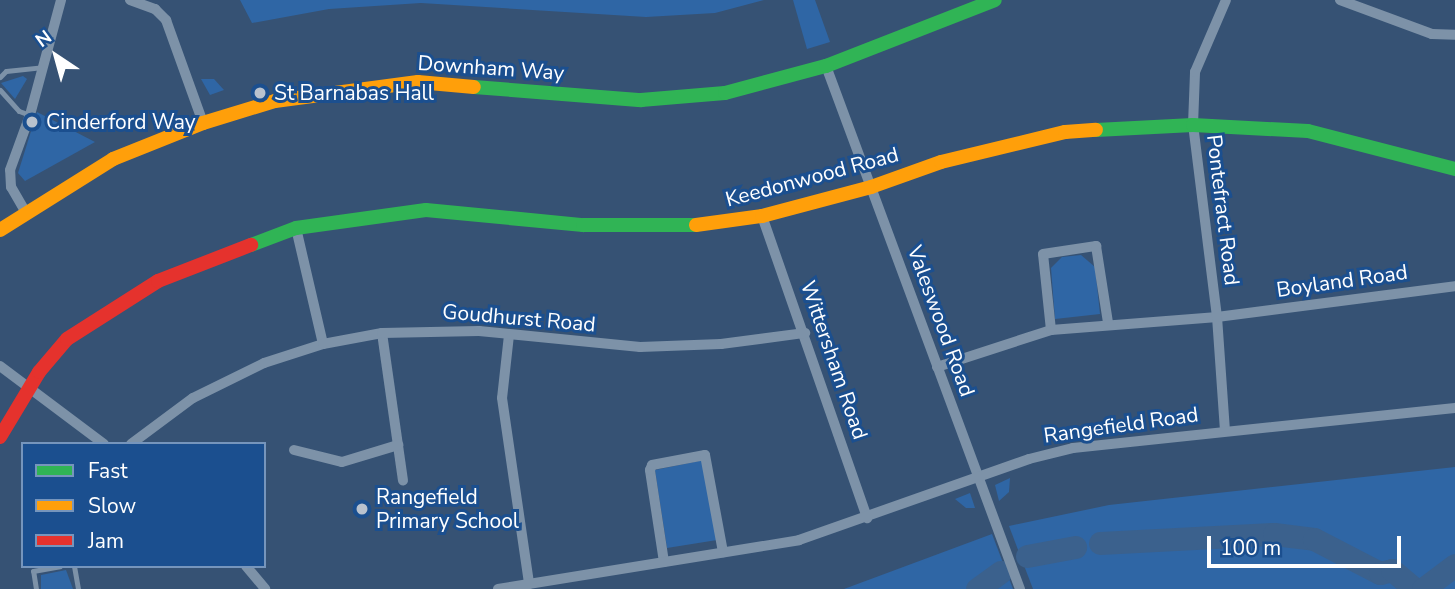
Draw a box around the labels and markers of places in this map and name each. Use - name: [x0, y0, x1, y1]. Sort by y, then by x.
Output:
- place label: St Barnabas Hall: [274, 80, 434, 106]
- marker: St Barnabas Hall: [252, 85, 268, 101]
- place label: Cinderford Way: [46, 109, 196, 135]
- marker: Cinderford Way: [24, 114, 40, 130]
- place label: Rangefield Primary School: [376, 484, 519, 534]
- marker: Rangefield Primary School: [354, 501, 370, 517]

